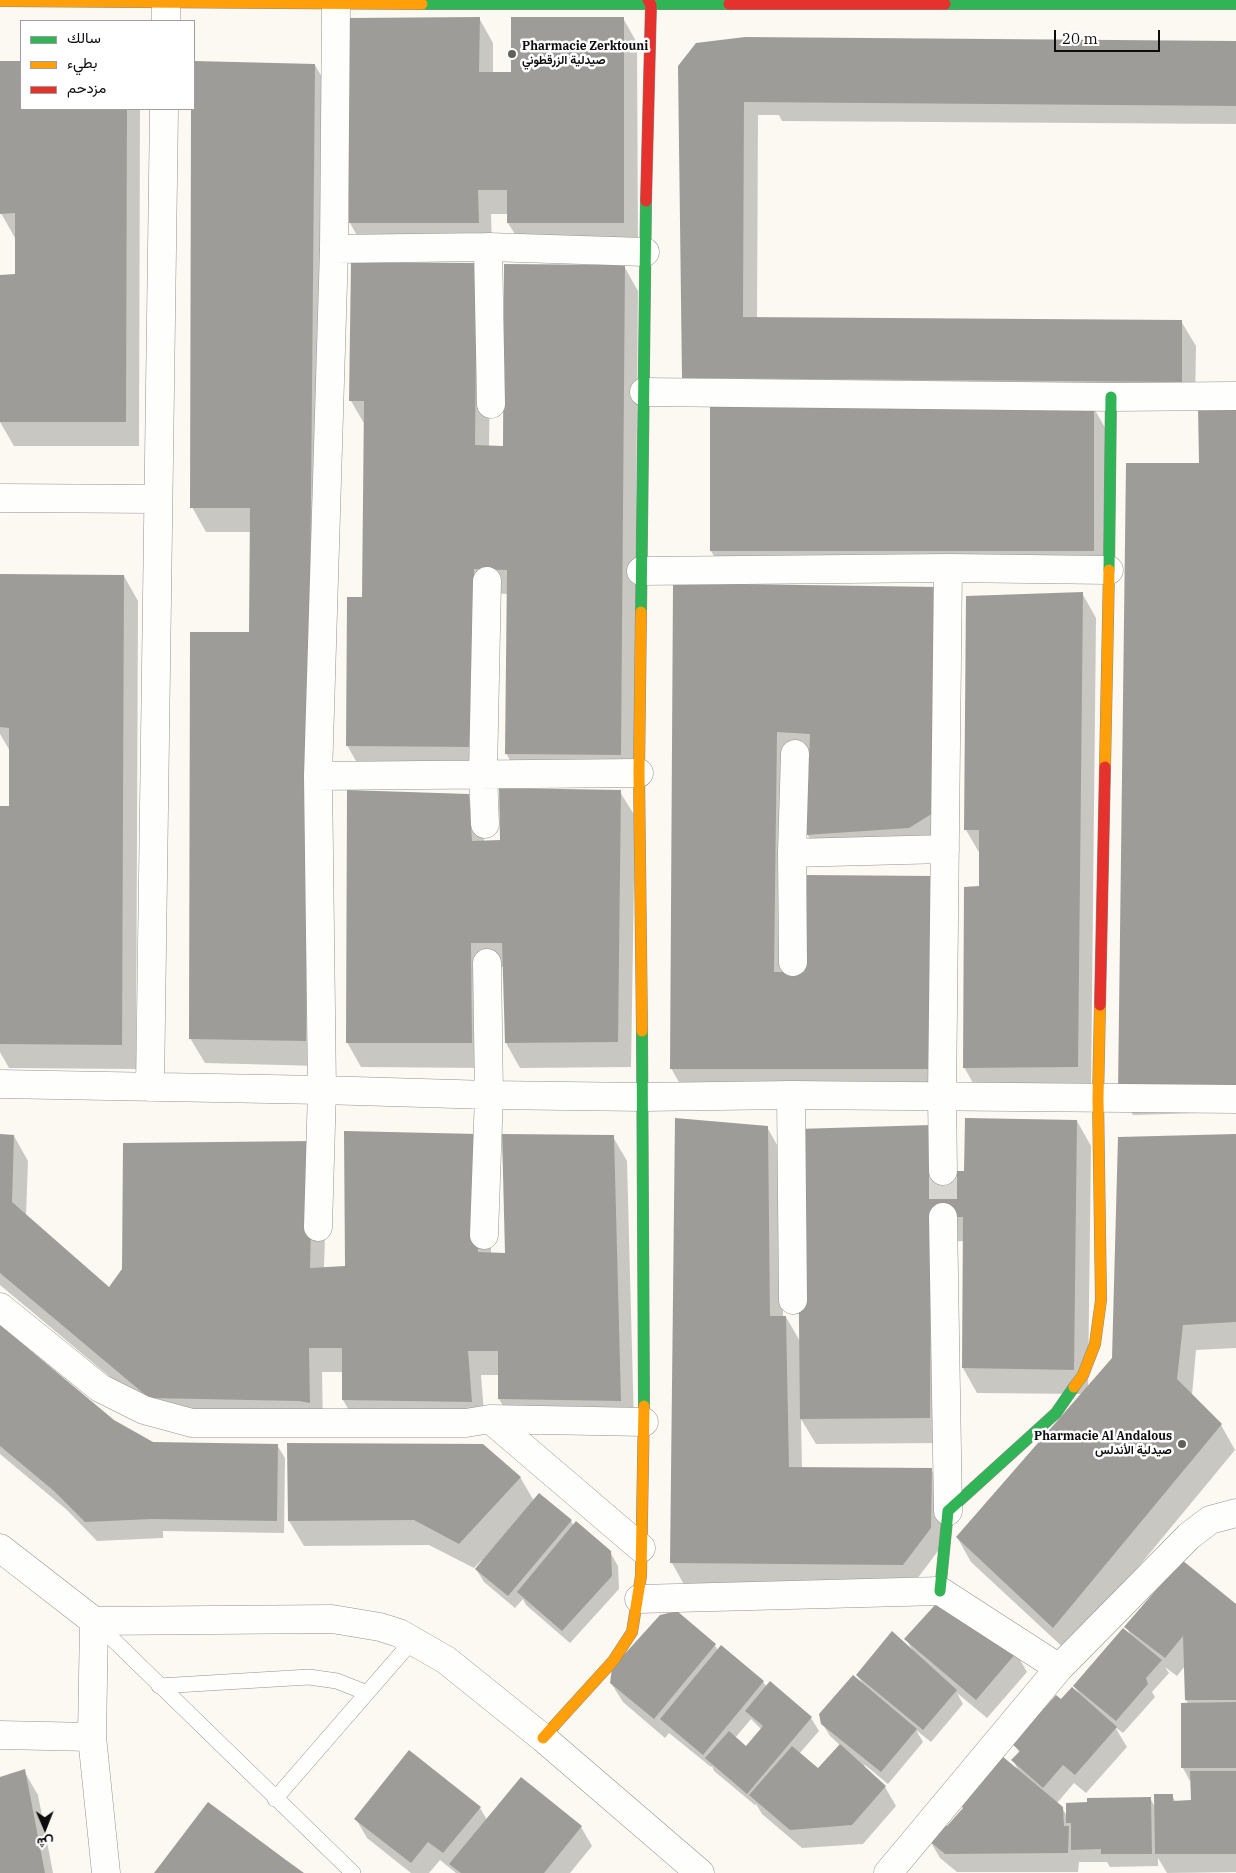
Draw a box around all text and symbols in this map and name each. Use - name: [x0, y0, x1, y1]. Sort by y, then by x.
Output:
- legend: [20, 20, 195, 110]
- scale bar: [1056, 20, 1162, 52]
- text: سالك: [67, 28, 101, 47]
- text: 20 m: [1062, 29, 1098, 48]
- place label: Pharmacie Zerktouni صيدلية الزرقطوني: [522, 40, 648, 68]
- marker: Pharmacie Zerktouni صيدلية الزرقطوني: [506, 48, 518, 60]
- text: بطيء: [67, 53, 97, 72]
- text: مزدحم: [67, 78, 106, 97]
- place label: Pharmacie Al Andalous صيدلية الأندلس: [1034, 1430, 1172, 1458]
- marker: Pharmacie Al Andalous صيدلية الأندلس: [1176, 1438, 1188, 1450]
- north arrow: [20, 1803, 70, 1853]
- text: ش: [37, 1834, 54, 1852]

